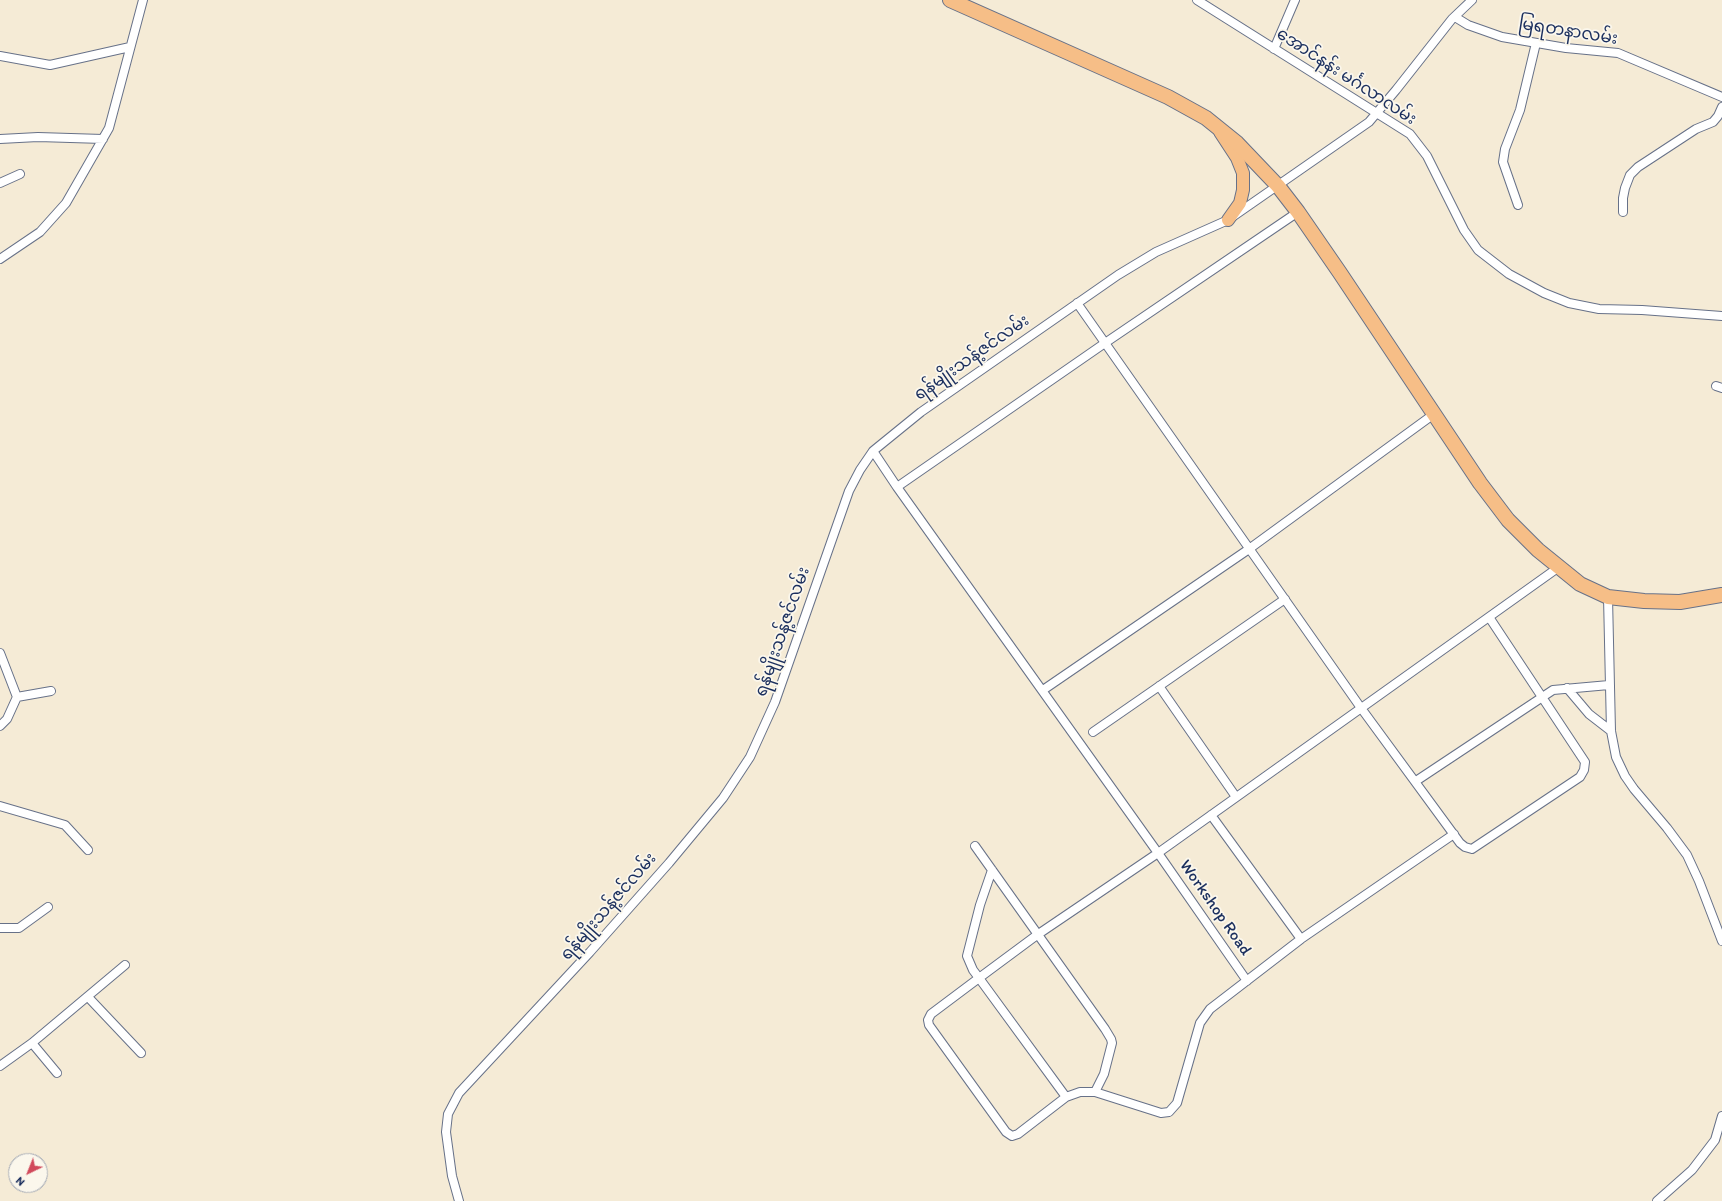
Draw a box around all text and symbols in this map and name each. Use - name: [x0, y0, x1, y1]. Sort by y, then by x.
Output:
- street label: မြရတနာလမ်း: [1517, 14, 1619, 50]
- street label: အောင်နန်း မင်္ဂလာလမ်း: [1272, 24, 1420, 130]
- street label: ရန်မျိုးသန့်ဇင်လမ်း: [911, 311, 1033, 405]
- street label: ရန်မျိုးသန့်ဇင်လမ်း: [751, 565, 815, 699]
- street label: ရန်မျိုးသန့်ဇင်လမ်း: [557, 849, 661, 965]
- street label: Workshop Road: [1174, 856, 1256, 960]
- north arrow: [8, 1153, 48, 1193]
- text: N: [13, 1174, 27, 1189]

